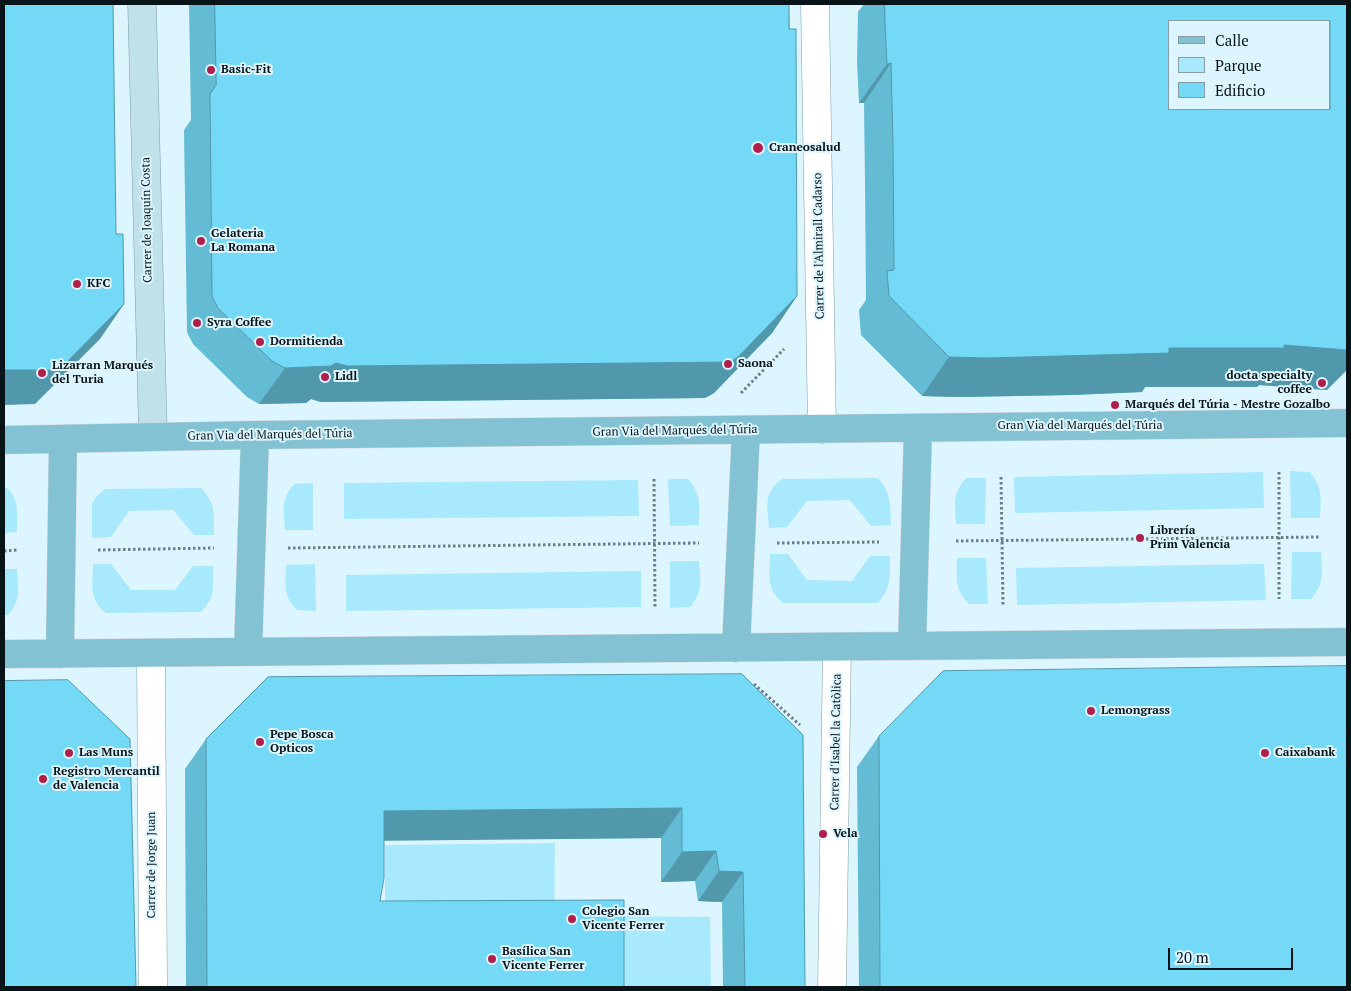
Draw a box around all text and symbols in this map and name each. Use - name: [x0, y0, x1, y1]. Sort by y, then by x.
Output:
- legend: [1168, 20, 1331, 110]
- text: Calle: [1215, 30, 1249, 50]
- text: Parque: [1215, 55, 1262, 75]
- place label: Basic-Fit: [221, 63, 271, 77]
- marker: Basic-Fit: [205, 64, 217, 76]
- text: Edificio: [1215, 80, 1265, 100]
- marker: Craneosalud: [751, 141, 765, 155]
- place label: Craneosalud: [769, 141, 841, 155]
- street label: Carrer de Joaquín Costa: [139, 157, 155, 283]
- street label: Carrer de l'Almirall Cadarso: [811, 173, 827, 319]
- place label: Gelateria La Romana: [211, 227, 275, 255]
- marker: Gelateria La Romana: [195, 235, 207, 247]
- place label: KFC: [87, 277, 110, 291]
- marker: KFC: [71, 278, 83, 290]
- place label: Syra Coffee: [207, 316, 271, 330]
- marker: Syra Coffee: [191, 317, 203, 329]
- place label: Dormitienda: [270, 335, 343, 349]
- marker: Dormitienda: [254, 336, 266, 348]
- place label: Saona: [738, 357, 773, 371]
- marker: Saona: [722, 358, 734, 370]
- place label: Lizarran Marqués del Turia: [52, 359, 153, 387]
- marker: Lizarran Marqués del Turia: [36, 367, 48, 379]
- place label: docta specialty coffee: [1227, 369, 1312, 397]
- place label: Lidl: [335, 370, 357, 384]
- marker: Lidl: [319, 371, 331, 383]
- marker: docta specialty coffee: [1316, 377, 1328, 389]
- place label: Marqués del Túria - Mestre Gozalbo: [1125, 398, 1330, 412]
- marker: Marqués del Túria - Mestre Gozalbo: [1109, 399, 1121, 411]
- street label: Gran Via del Marqués del Túria: [997, 419, 1163, 433]
- street label: Gran Via del Marqués del Túria: [592, 422, 758, 440]
- street label: Gran Via del Marqués del Túria: [187, 426, 353, 444]
- place label: Librería Prim Valencia: [1150, 524, 1230, 552]
- marker: Librería Prim Valencia: [1134, 532, 1146, 544]
- street label: Carrer d'Isabel la Catòlica: [828, 673, 844, 811]
- place label: Lemongrass: [1101, 704, 1170, 718]
- marker: Lemongrass: [1085, 705, 1097, 717]
- place label: Pepe Bosca Opticos: [270, 728, 334, 756]
- marker: Pepe Bosca Opticos: [254, 736, 266, 748]
- place label: Las Muns: [79, 746, 133, 760]
- place label: Caixabank: [1275, 746, 1335, 760]
- marker: Las Muns: [63, 747, 75, 759]
- marker: Caixabank: [1259, 747, 1271, 759]
- place label: Registro Mercantil de Valencia: [53, 765, 160, 793]
- marker: Registro Mercantil de Valencia: [37, 773, 49, 785]
- street label: Carrer de Jorge Juan: [145, 812, 159, 918]
- place label: Vela: [833, 827, 858, 841]
- marker: Vela: [817, 828, 829, 840]
- place label: Colegio San Vicente Ferrer: [582, 905, 664, 933]
- marker: Colegio San Vicente Ferrer: [566, 913, 578, 925]
- scale bar: [1171, 938, 1296, 970]
- place label: Basílica San Vicente Ferrer: [502, 945, 584, 973]
- text: 20 m: [1176, 947, 1209, 967]
- marker: Basílica San Vicente Ferrer: [486, 953, 498, 965]

